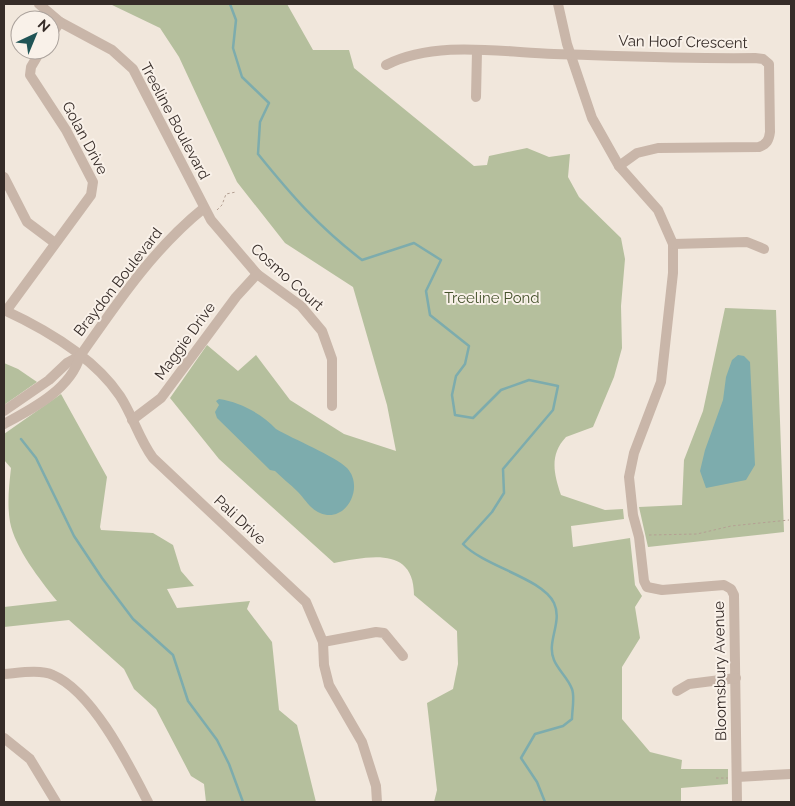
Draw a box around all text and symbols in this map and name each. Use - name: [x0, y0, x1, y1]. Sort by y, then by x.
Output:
- north arrow: [10, 10, 60, 60]
- text: N: [35, 16, 53, 35]
- street label: Van Hoof Crescent: [618, 32, 748, 52]
- street label: Treeline Boulevard: [137, 59, 213, 183]
- street label: Golan Drive: [58, 98, 112, 178]
- street label: Braydon Boulevard: [70, 224, 166, 340]
- street label: Cosmo Court: [247, 240, 327, 314]
- park label: Treeline Pond: [444, 289, 540, 307]
- street label: Maggie Drive: [151, 299, 219, 383]
- street label: Pali Drive: [210, 491, 270, 549]
- street label: Bloomsbury Avenue: [710, 601, 730, 741]

